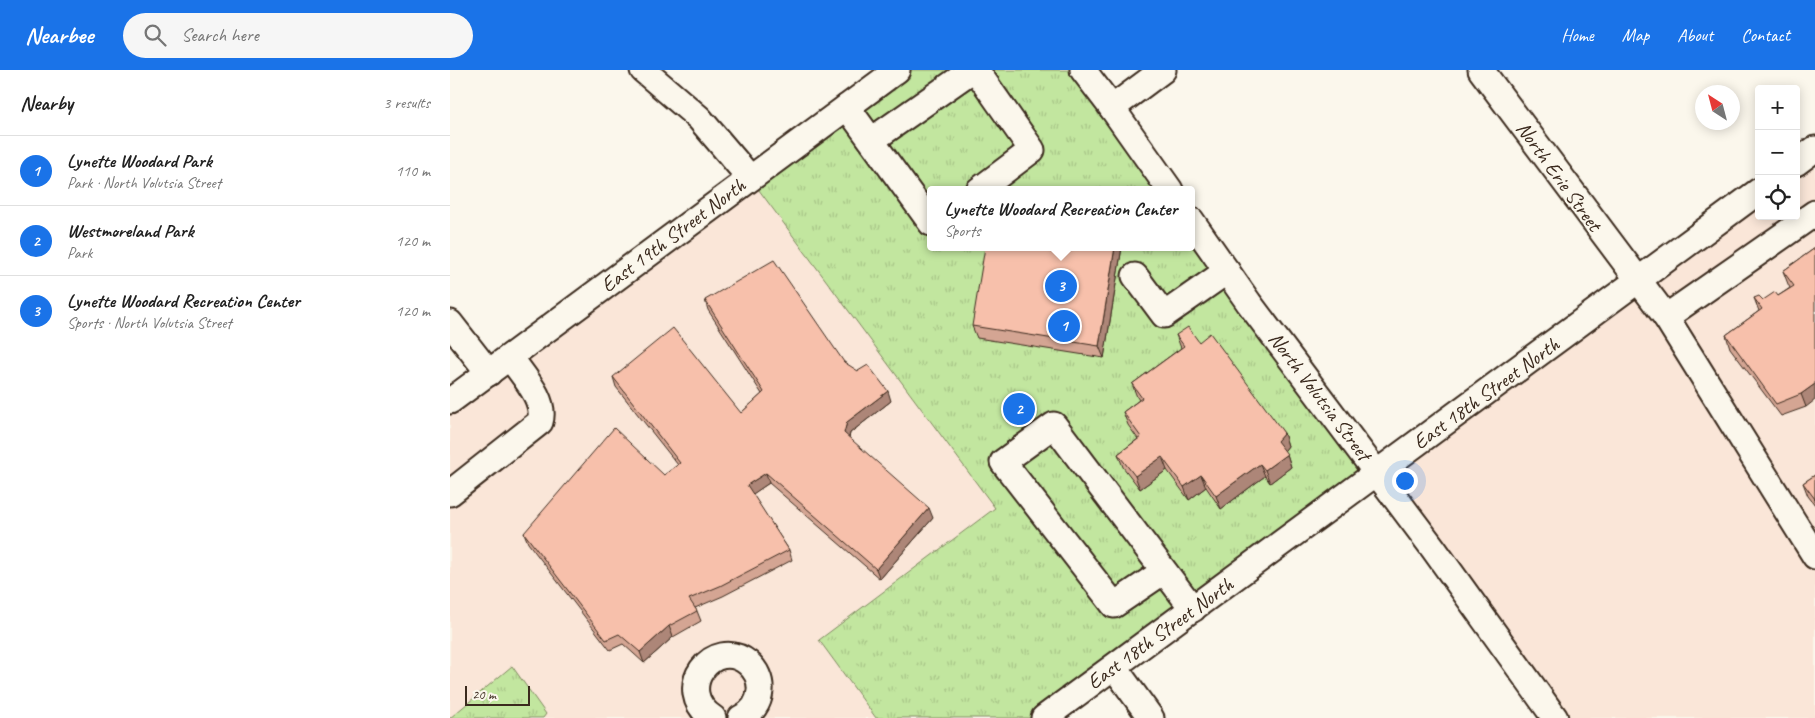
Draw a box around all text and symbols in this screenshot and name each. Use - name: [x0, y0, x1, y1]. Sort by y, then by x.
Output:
- search box: [123, 13, 473, 58]
- text: Nearbee: [25, 20, 93, 50]
- icon: search: [141, 21, 169, 49]
- text: Search here: [181, 23, 259, 47]
- text: Home: [1561, 24, 1594, 46]
- text: Map: [1622, 24, 1649, 46]
- text: About: [1677, 24, 1713, 46]
- text: Contact: [1741, 24, 1790, 46]
- north arrow: [1695, 85, 1740, 130]
- map controls: [1755, 85, 1800, 220]
- button: +: [1755, 85, 1800, 130]
- text: Nearby: [20, 90, 73, 116]
- text: 3 results: [383, 93, 430, 113]
- street label: North Erie Street: [1511, 116, 1609, 237]
- button: −: [1755, 130, 1800, 175]
- text: Lynette Woodard Park: [67, 149, 212, 173]
- text: 1: [32, 161, 40, 181]
- text: 110 m: [396, 161, 430, 181]
- street label: East 19th Street North: [596, 171, 752, 298]
- text: Park · North Volutsia Street: [67, 173, 221, 193]
- button: locate: [1755, 175, 1800, 220]
- popup: [927, 186, 1195, 251]
- text: Lynette Woodard Recreation Center: [945, 197, 1177, 221]
- text: Westmoreland Park: [67, 219, 194, 243]
- text: Sports: [945, 221, 981, 241]
- text: 2: [32, 231, 40, 251]
- text: 120 m: [396, 231, 430, 251]
- text: Park: [67, 243, 92, 263]
- pin: 3: [1045, 267, 1077, 305]
- text: Lynette Woodard Recreation Center: [67, 289, 300, 313]
- text: 3: [32, 301, 40, 321]
- text: 120 m: [396, 301, 430, 321]
- pin: 1: [1048, 307, 1080, 345]
- text: Sports · North Volutsia Street: [67, 313, 232, 333]
- street label: North Volutsia Street: [1263, 326, 1379, 468]
- street label: East 18th Street North: [1408, 330, 1565, 455]
- pin: 2: [1003, 390, 1035, 428]
- your location: [1392, 468, 1418, 494]
- street label: East 18th Street North: [1082, 570, 1239, 695]
- scale bar: [465, 683, 530, 706]
- text: 20 m: [472, 686, 496, 703]

